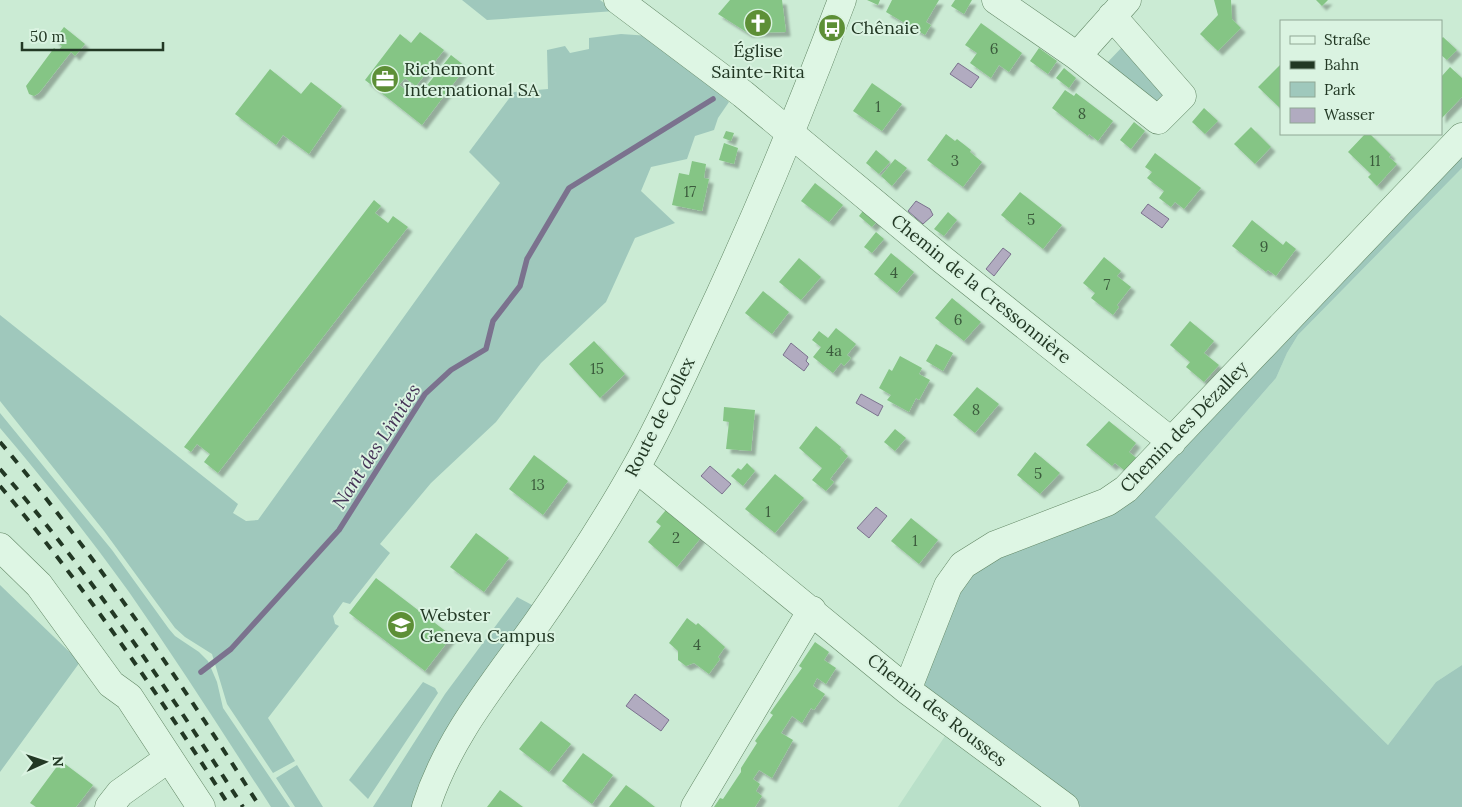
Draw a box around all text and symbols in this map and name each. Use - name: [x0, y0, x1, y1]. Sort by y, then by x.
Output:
- church icon: Église Sainte-Rita: [743, 8, 773, 38]
- bus stop icon: Chênaie: [817, 13, 847, 43]
- place label: Chênaie: [851, 16, 919, 39]
- scale bar: [22, 20, 164, 52]
- legend: [1280, 20, 1442, 135]
- text: 50 m: [30, 27, 65, 46]
- text: Straße: [1324, 30, 1371, 49]
- place label: Église Sainte-Rita: [711, 39, 805, 83]
- house number: 6: [990, 39, 998, 58]
- text: Bahn: [1324, 55, 1359, 74]
- place label: Richemont International SA: [404, 57, 540, 101]
- office icon: Richemont International SA: [370, 64, 400, 94]
- text: Park: [1324, 80, 1355, 99]
- house number: 1: [875, 97, 881, 116]
- house number: 8: [1078, 104, 1086, 123]
- text: Wasser: [1324, 105, 1375, 124]
- house number: 3: [951, 151, 959, 170]
- house number: 11: [1370, 151, 1380, 170]
- house number: 17: [684, 182, 696, 201]
- street label: Chemin de la Cressonnière: [886, 209, 1076, 369]
- house number: 5: [1027, 210, 1035, 229]
- house number: 9: [1260, 237, 1268, 256]
- house number: 4: [890, 263, 898, 282]
- house number: 7: [1104, 275, 1111, 294]
- house number: 6: [954, 310, 962, 329]
- house number: 4a: [826, 341, 842, 360]
- street label: Route de Collex: [620, 353, 700, 480]
- street label: Chemin des Dézalley: [1115, 356, 1253, 497]
- house number: 15: [590, 359, 604, 378]
- water label: Nant des Limites: [327, 379, 425, 513]
- house number: 8: [972, 400, 980, 419]
- house number: 5: [1034, 464, 1042, 483]
- house number: 13: [531, 475, 545, 494]
- house number: 1: [765, 502, 771, 521]
- house number: 2: [672, 528, 680, 547]
- house number: 1: [912, 531, 918, 550]
- place label: Webster Geneva Campus: [420, 603, 555, 647]
- school or university icon: Webster Geneva Campus: [386, 610, 416, 640]
- house number: 4: [693, 635, 701, 654]
- street label: Chemin des Rousses: [863, 648, 1012, 771]
- north arrow: [20, 737, 70, 787]
- text: N: [49, 755, 67, 767]

